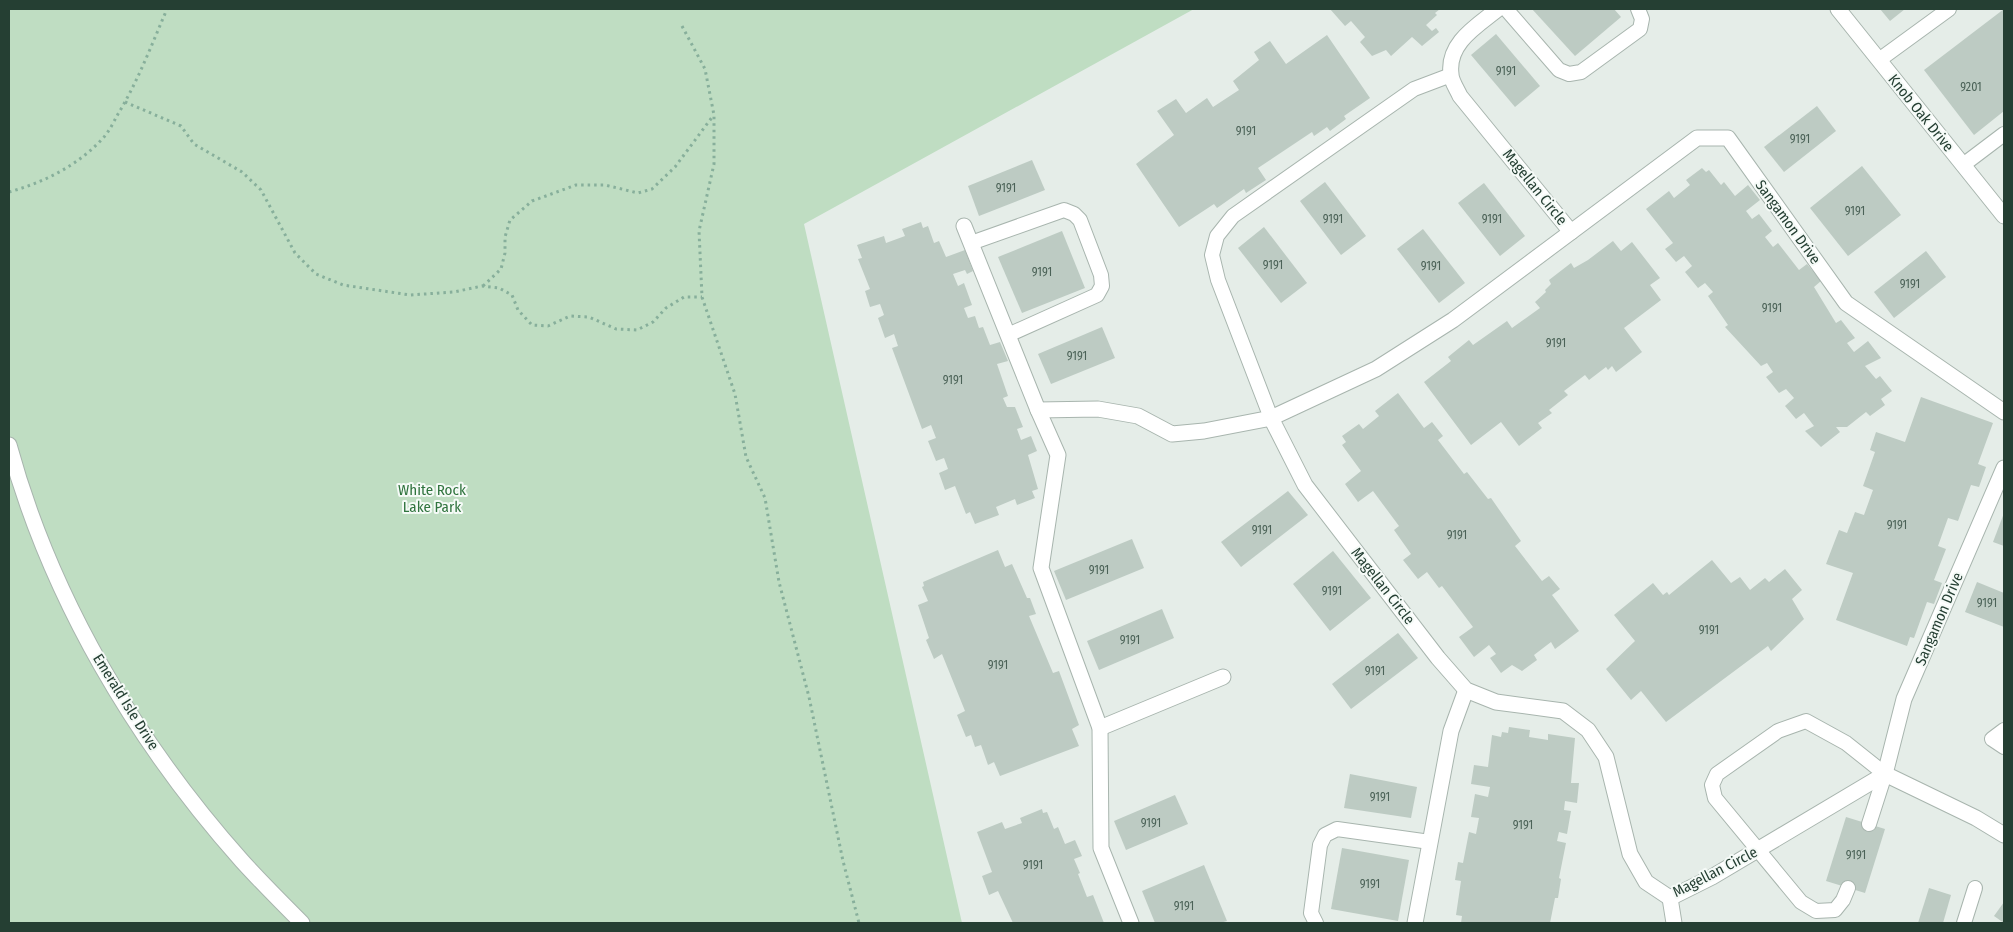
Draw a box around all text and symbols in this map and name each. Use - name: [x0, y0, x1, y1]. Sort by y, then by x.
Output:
- house number: 9191: [1496, 64, 1516, 78]
- street label: Knob Oak Drive: [1884, 71, 1958, 155]
- house number: 9201: [1960, 80, 1982, 94]
- house number: 9191: [1236, 124, 1256, 138]
- house number: 9191: [1790, 132, 1810, 146]
- street label: Magellan Circle: [1499, 145, 1571, 229]
- street label: Sangamon Drive: [1751, 176, 1825, 268]
- house number: 9191: [996, 181, 1016, 195]
- house number: 9191: [1845, 204, 1865, 218]
- house number: 9191: [1323, 212, 1343, 226]
- house number: 9191: [1482, 212, 1502, 226]
- house number: 9191: [1263, 258, 1283, 272]
- house number: 9191: [1421, 259, 1441, 273]
- house number: 9191: [1032, 265, 1052, 279]
- house number: 9191: [1900, 277, 1920, 291]
- house number: 9191: [1762, 301, 1782, 315]
- house number: 9191: [1546, 336, 1566, 350]
- house number: 9191: [1067, 349, 1087, 363]
- house number: 9191: [943, 373, 963, 387]
- park label: White Rock Lake Park: [398, 481, 466, 516]
- house number: 9191: [1887, 518, 1907, 532]
- house number: 9191: [1252, 523, 1272, 537]
- house number: 9191: [1447, 528, 1467, 542]
- street label: Magellan Circle: [1347, 544, 1419, 628]
- house number: 9191: [1089, 563, 1109, 577]
- street label: Sangamon Drive: [1911, 570, 1967, 668]
- house number: 9191: [1322, 584, 1342, 598]
- house number: 9191: [1977, 596, 1997, 610]
- house number: 9191: [1699, 623, 1719, 637]
- house number: 9191: [1120, 633, 1140, 647]
- street label: Emerald Isle Drive: [89, 651, 163, 753]
- house number: 9191: [988, 658, 1008, 672]
- house number: 9191: [1365, 664, 1385, 678]
- house number: 9191: [1370, 790, 1390, 804]
- house number: 9191: [1141, 816, 1161, 830]
- house number: 9191: [1513, 818, 1533, 832]
- street label: Magellan Circle: [1670, 843, 1760, 901]
- house number: 9191: [1846, 848, 1866, 862]
- house number: 9191: [1023, 858, 1043, 872]
- house number: 9191: [1360, 877, 1380, 891]
- house number: 9191: [1174, 899, 1194, 913]

